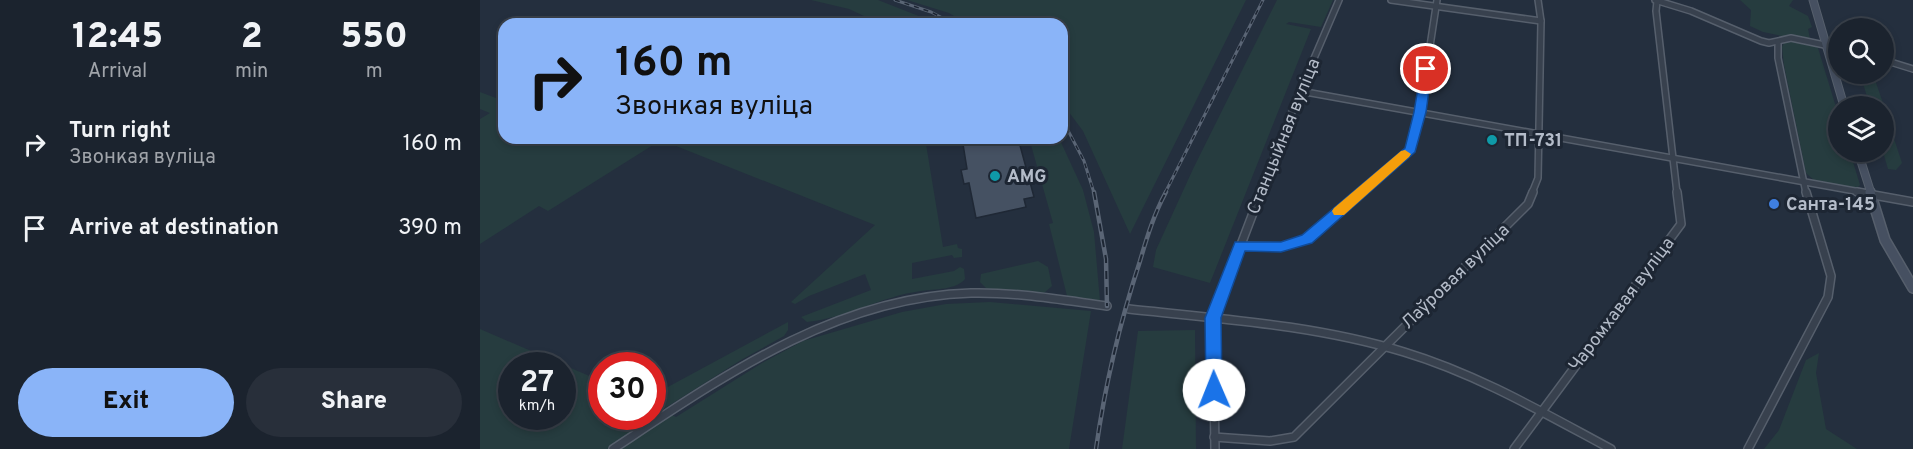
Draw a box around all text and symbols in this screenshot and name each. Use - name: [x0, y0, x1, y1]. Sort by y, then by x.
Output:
- text: 12:45: [72, 15, 163, 61]
- text: 2: [241, 15, 263, 61]
- text: 550: [340, 15, 408, 61]
- map controls: [1828, 18, 1894, 162]
- button: search: [1828, 18, 1894, 84]
- text: 160 m: [615, 38, 733, 91]
- icon: right: [516, 42, 594, 120]
- pin: [1400, 43, 1451, 94]
- icon: arrive: [1409, 52, 1442, 85]
- street label: Станцыйная вуліца: [1243, 55, 1326, 218]
- text: Arrival: [88, 59, 147, 85]
- text: min: [235, 59, 268, 85]
- text: m: [366, 59, 383, 85]
- text: Звонкая вуліца: [615, 90, 813, 124]
- button: layers: [1828, 96, 1894, 162]
- text: Turn right: [69, 118, 171, 145]
- icon: right: [18, 128, 51, 161]
- place label: ТП-731: [1504, 130, 1562, 153]
- text: 160 m: [403, 131, 462, 158]
- marker: ТП-731: [1485, 133, 1499, 147]
- text: Звонкая вуліца: [69, 145, 216, 171]
- place label: AMG: [1007, 166, 1047, 189]
- marker: AMG: [988, 169, 1002, 183]
- place label: Санта-145: [1786, 194, 1875, 217]
- marker: Санта-145: [1767, 197, 1781, 211]
- icon: arrive: [18, 212, 51, 245]
- text: Arrive at destination: [69, 215, 279, 242]
- text: 390 m: [398, 215, 462, 242]
- street label: Лаўровая вуліца: [1397, 219, 1515, 335]
- street label: Чаромхавая вуліца: [1564, 233, 1680, 377]
- speed limit sign: 30: [588, 352, 666, 430]
- position arrow: [1182, 358, 1246, 422]
- text: 27: [520, 365, 554, 402]
- button: Exit: [18, 368, 234, 437]
- button: Share: [246, 368, 462, 437]
- text: km/h: [519, 397, 555, 416]

